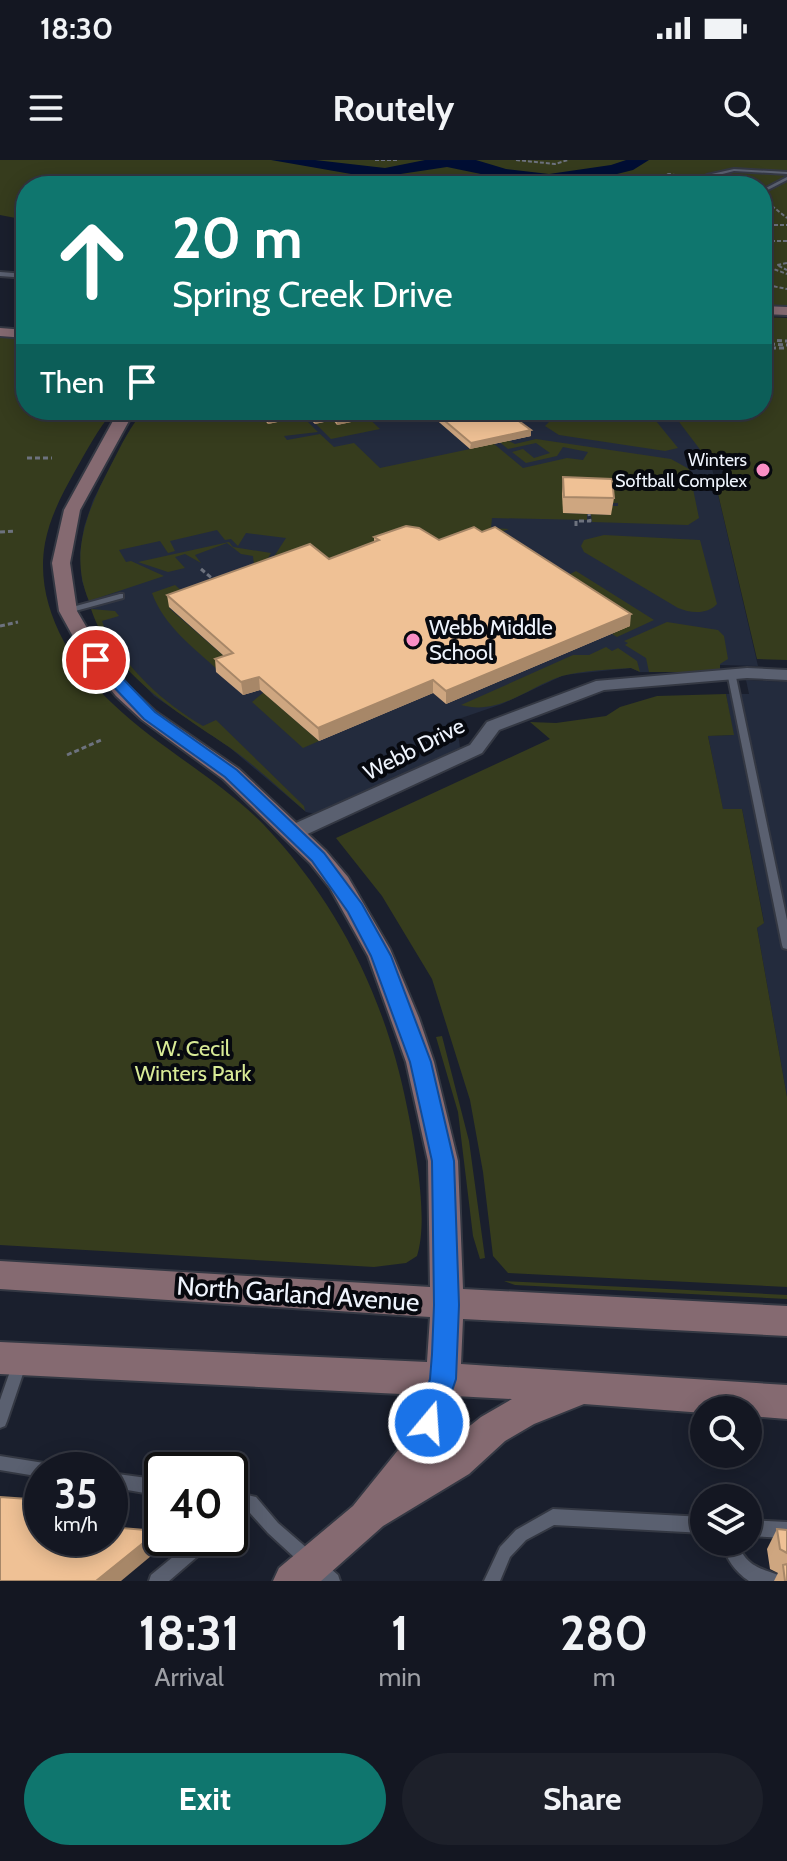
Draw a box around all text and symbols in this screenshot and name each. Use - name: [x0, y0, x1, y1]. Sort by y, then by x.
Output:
- text: 18:30: [40, 10, 113, 47]
- icon: menu: [24, 86, 68, 130]
- text: Routely: [333, 86, 454, 130]
- icon: search: [719, 86, 763, 130]
- text: 20 m: [172, 204, 302, 272]
- icon: ahead: [40, 208, 144, 312]
- text: Spring Creek Drive: [172, 272, 453, 316]
- icon: arrive: [120, 360, 164, 404]
- text: Then: [40, 364, 104, 401]
- place label: Winters Softball Complex: [615, 449, 747, 492]
- marker: Winters Softball Complex: [754, 461, 772, 479]
- place label: Webb Middle School: [429, 614, 553, 666]
- pin: [62, 626, 130, 694]
- marker: Webb Middle School: [404, 631, 422, 649]
- icon: arrive: [74, 638, 118, 682]
- street label: Webb Drive: [359, 712, 469, 786]
- park label: W. Cecil Winters Park: [135, 1035, 252, 1087]
- street label: North Garland Avenue: [176, 1270, 420, 1318]
- position arrow: [387, 1381, 471, 1465]
- map controls: [690, 1396, 762, 1556]
- button: search: [690, 1396, 762, 1468]
- speed limit sign: 40: [144, 1452, 248, 1556]
- text: 35: [54, 1469, 98, 1518]
- button: layers: [690, 1484, 762, 1556]
- text: km/h: [54, 1512, 98, 1536]
- text: 18:31: [139, 1604, 240, 1662]
- text: 1: [391, 1604, 409, 1662]
- text: 280: [560, 1604, 648, 1662]
- text: Arrival: [155, 1661, 224, 1693]
- text: min: [378, 1661, 421, 1693]
- text: m: [593, 1661, 616, 1693]
- button: Exit: [24, 1753, 386, 1845]
- button: Share: [402, 1753, 763, 1845]

